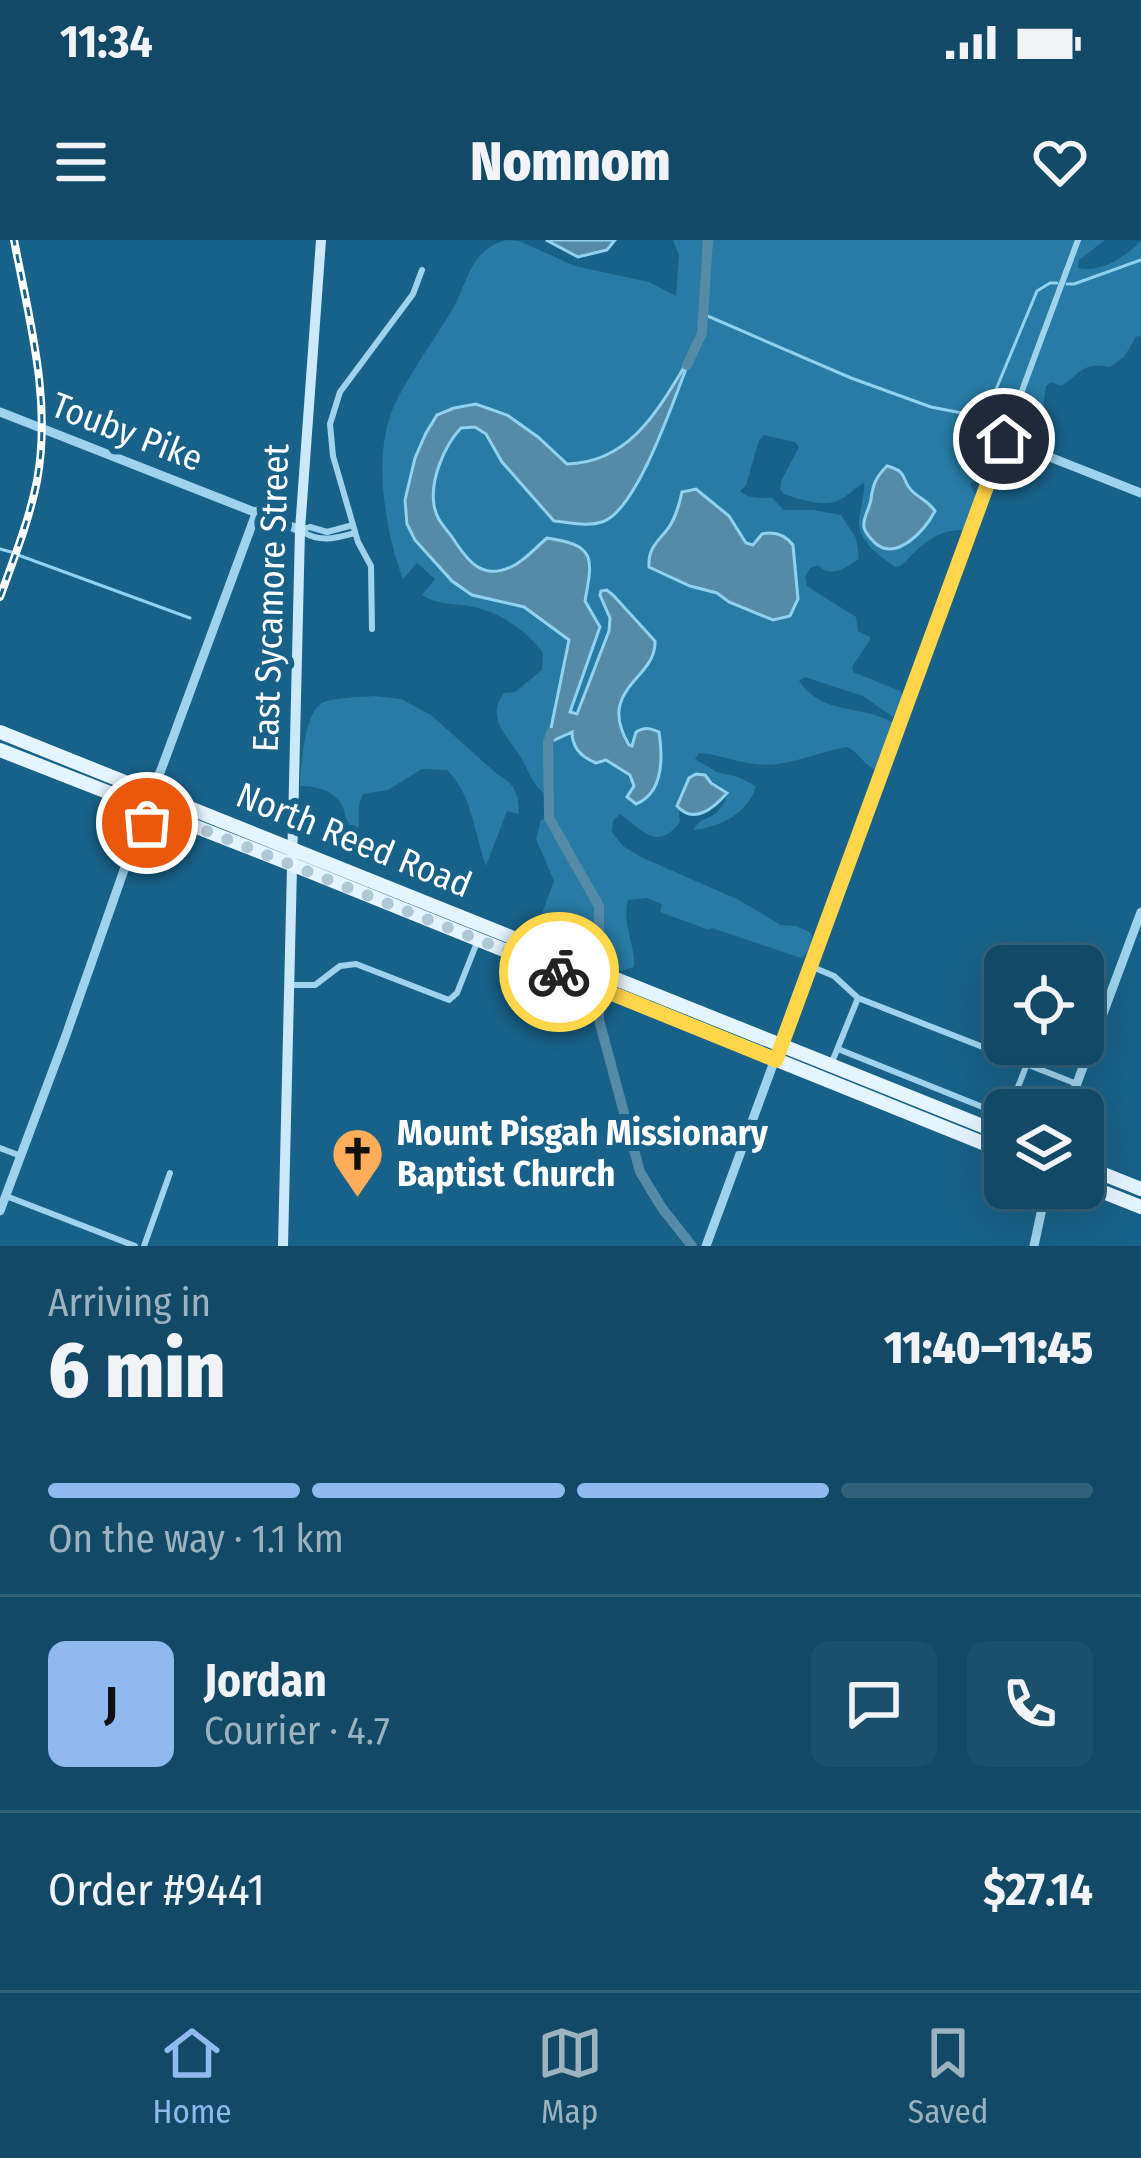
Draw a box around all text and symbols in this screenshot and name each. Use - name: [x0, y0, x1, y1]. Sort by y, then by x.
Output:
- text: 11:34: [60, 15, 153, 69]
- icon: menu: [48, 129, 114, 195]
- icon: heart: [1027, 129, 1093, 195]
- text: Nomnom: [470, 130, 671, 194]
- street label: Touby Pike: [45, 383, 209, 481]
- pin: [953, 388, 1055, 490]
- icon: home: [971, 406, 1037, 472]
- street label: East Sycamore Street: [244, 443, 298, 753]
- pin: [96, 772, 198, 874]
- street label: North Reed Road: [230, 773, 478, 907]
- icon: bag: [114, 790, 180, 856]
- courier: [499, 912, 619, 1032]
- icon: bike: [526, 939, 592, 1005]
- map controls: [984, 945, 1104, 1209]
- button: locate: [984, 945, 1104, 1065]
- button: layers: [984, 1089, 1104, 1209]
- place label: Mount Pisgah Missionary Baptist Church: [397, 1111, 769, 1196]
- church icon: Mount Pisgah Missionary Baptist Church: [330, 1126, 386, 1200]
- text: Arriving in: [48, 1280, 211, 1326]
- text: 11:40–11:45: [884, 1321, 1093, 1375]
- text: 6 min: [48, 1324, 225, 1418]
- text: On the way · 1.1 km: [48, 1516, 344, 1562]
- button: chat: [811, 1641, 937, 1767]
- button: phone: [967, 1641, 1093, 1767]
- text: Jordan: [204, 1654, 327, 1708]
- text: J: [104, 1677, 118, 1731]
- text: Courier · 4.7: [204, 1708, 390, 1754]
- text: Order #9441: [48, 1863, 265, 1917]
- text: $27.14: [983, 1863, 1093, 1917]
- tab: Home: [153, 2020, 232, 2132]
- tab: Map: [537, 2020, 603, 2132]
- tab: Saved: [908, 2020, 988, 2132]

